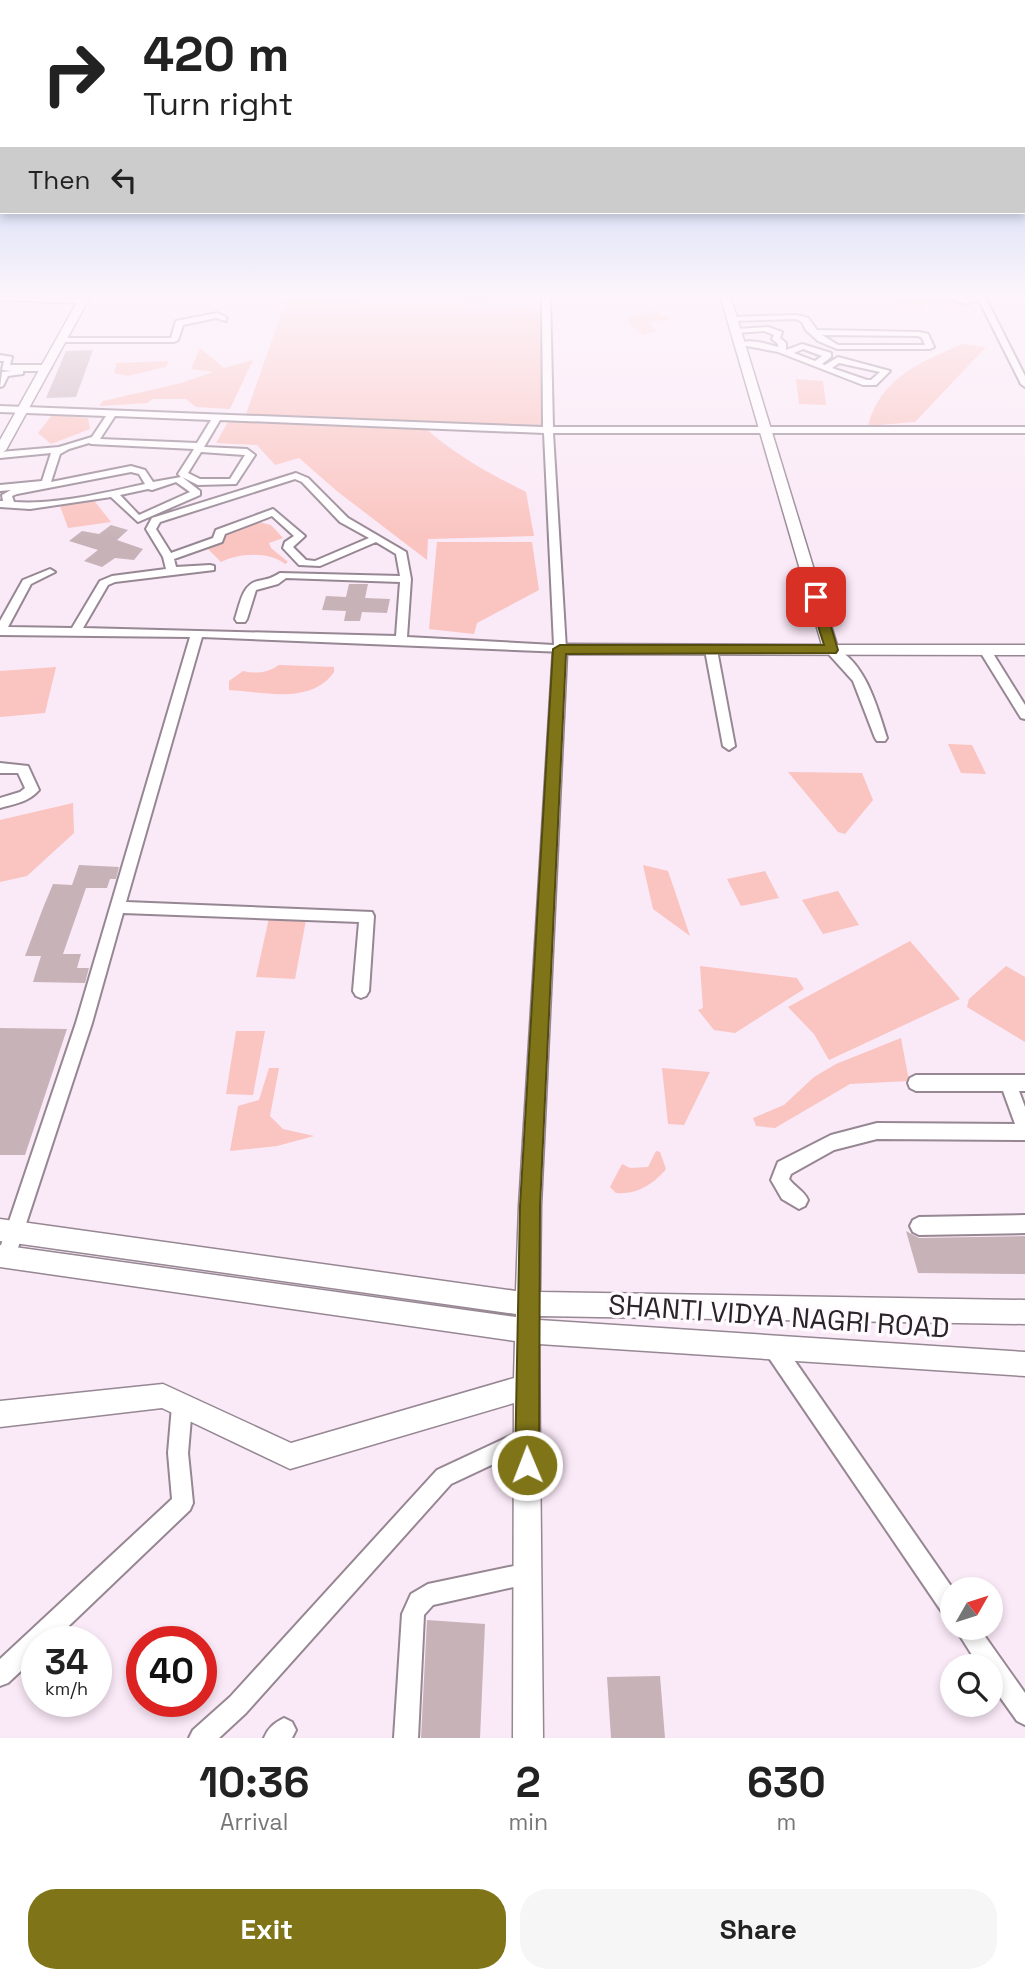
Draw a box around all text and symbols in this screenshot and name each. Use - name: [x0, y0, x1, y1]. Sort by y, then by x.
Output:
- text: 420 m: [143, 23, 289, 85]
- icon: right: [28, 28, 119, 119]
- text: Turn right: [143, 84, 293, 124]
- icon: left: [105, 161, 143, 199]
- text: Then: [28, 163, 91, 197]
- pin: [786, 567, 846, 627]
- icon: arrive: [797, 578, 835, 616]
- street label: SHANTI VIDYA NAGRI ROAD: [607, 1286, 951, 1346]
- position arrow: [490, 1428, 564, 1502]
- north arrow: [940, 1577, 1003, 1640]
- map controls: [940, 1577, 1003, 1717]
- speed limit sign: 40: [126, 1626, 217, 1717]
- text: 34: [45, 1640, 88, 1684]
- button: search: [940, 1654, 1003, 1717]
- text: km/h: [45, 1677, 88, 1700]
- text: 10:36: [199, 1756, 309, 1809]
- text: 2: [516, 1756, 541, 1809]
- text: 630: [747, 1756, 826, 1809]
- text: Arrival: [220, 1807, 288, 1837]
- text: min: [508, 1807, 548, 1837]
- text: m: [777, 1807, 796, 1837]
- button: Exit: [28, 1889, 506, 1969]
- button: Share: [520, 1889, 997, 1969]

